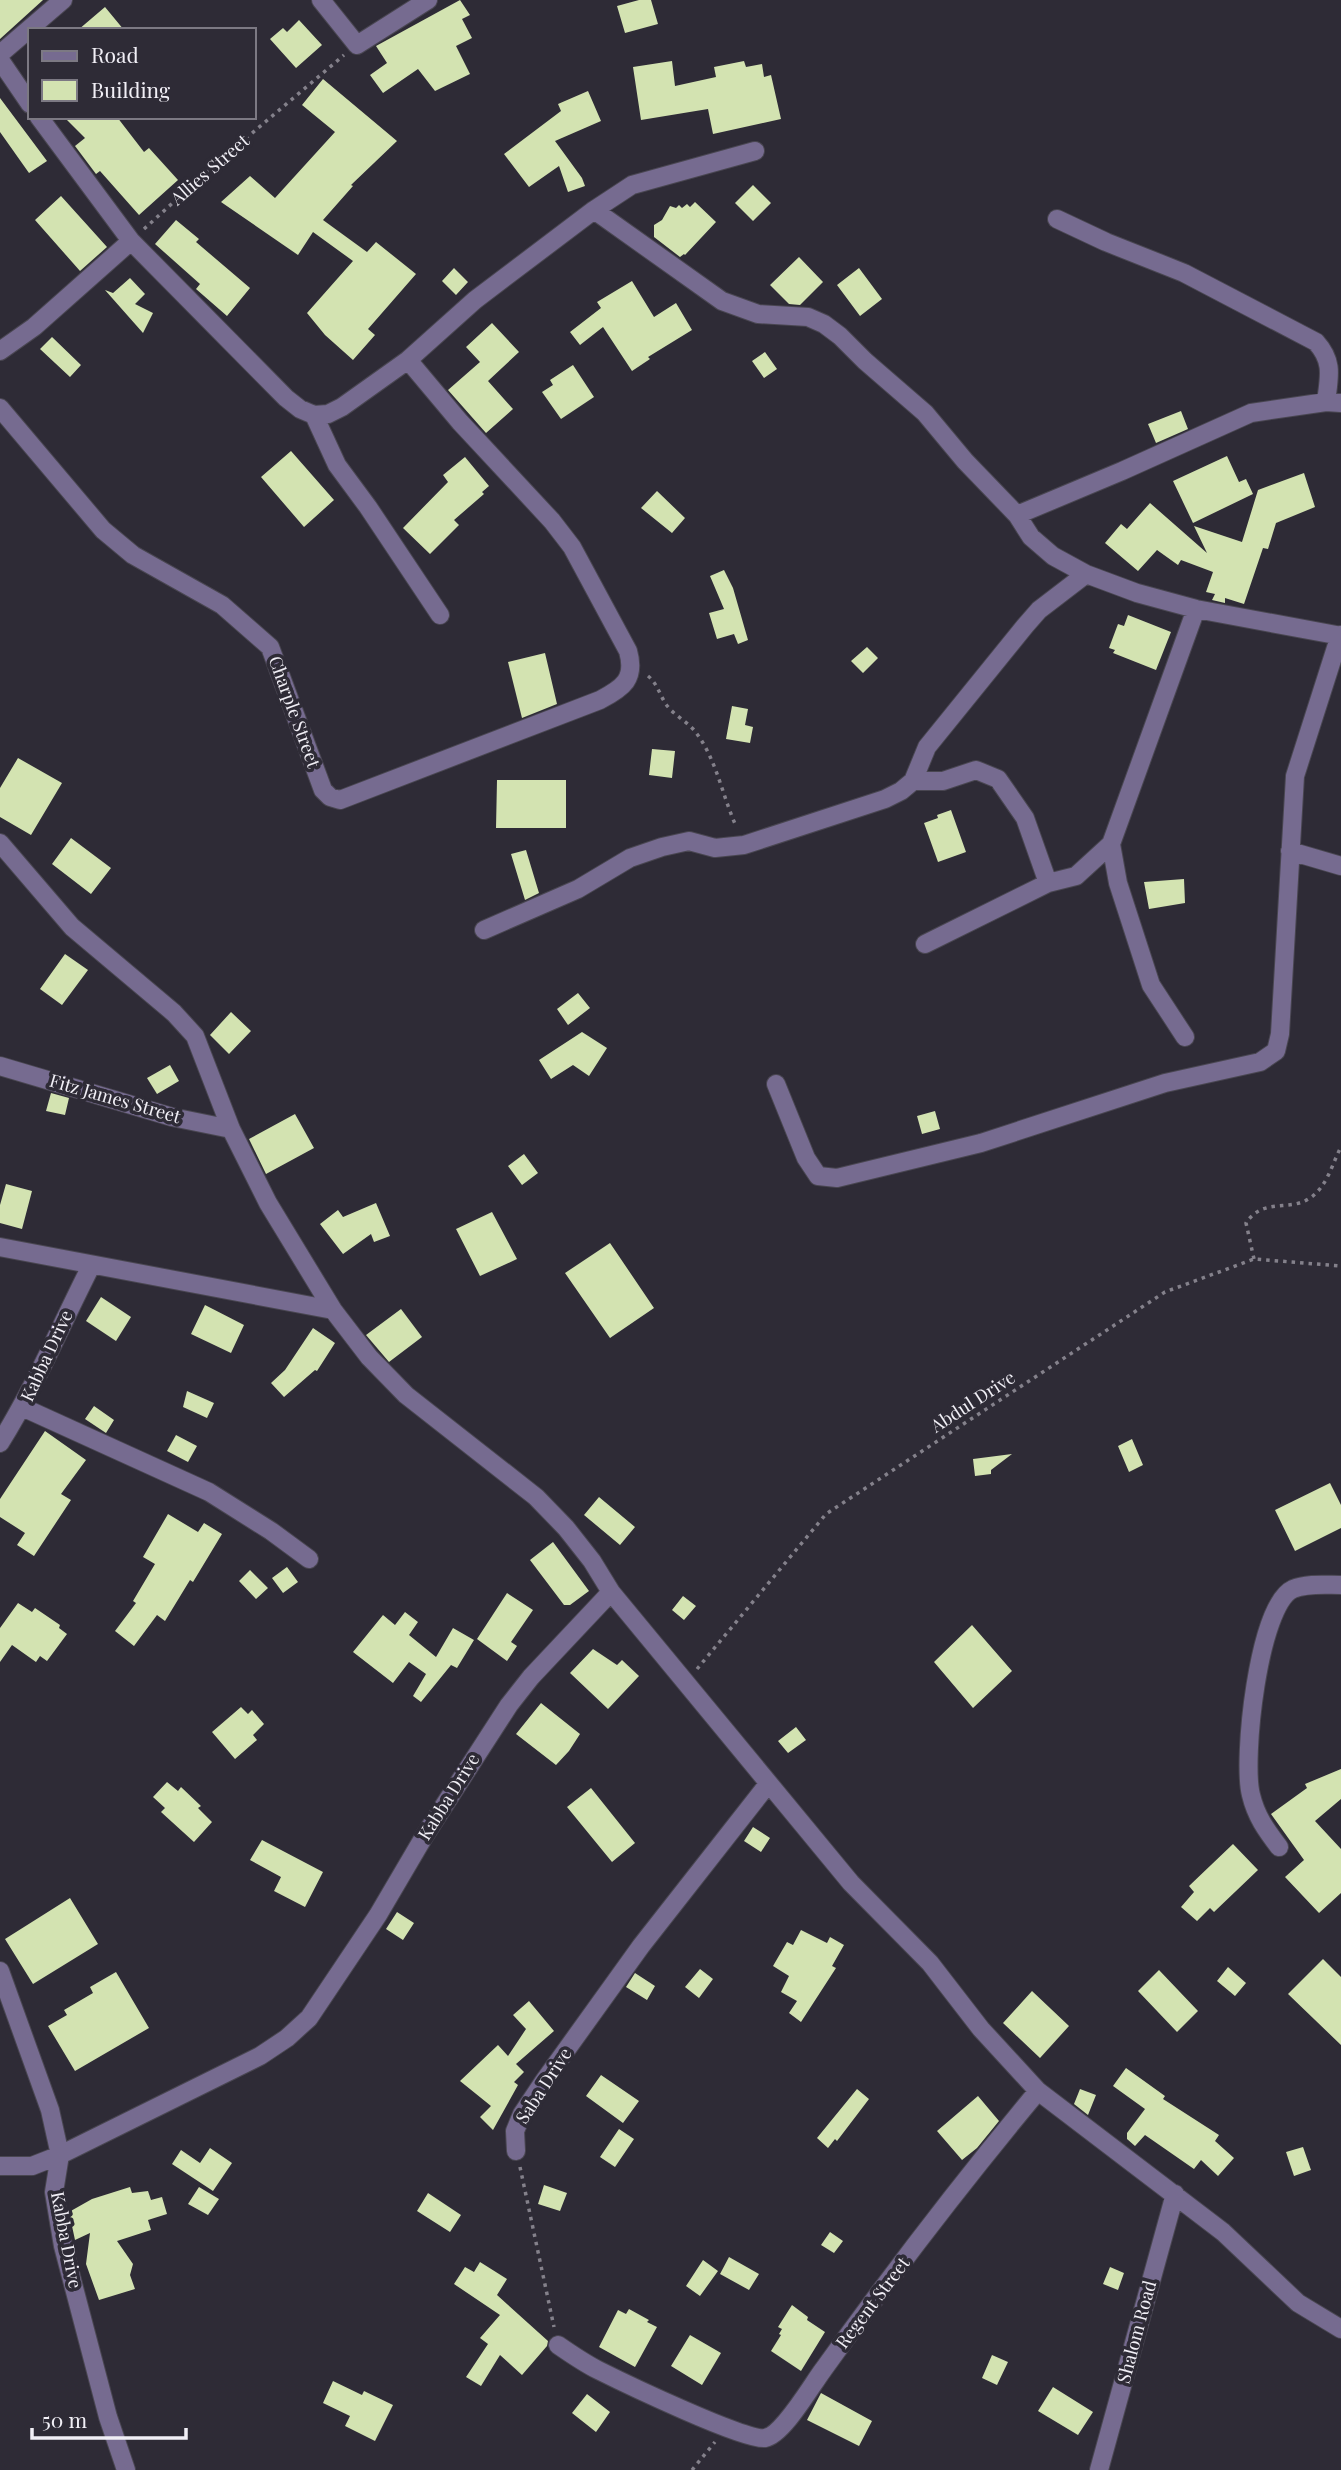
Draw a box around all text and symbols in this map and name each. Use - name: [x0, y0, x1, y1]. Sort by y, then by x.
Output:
- legend: [28, 28, 256, 119]
- text: Road: [91, 40, 139, 68]
- text: Building: [91, 75, 170, 103]
- street label: Allies Street: [164, 128, 254, 211]
- street label: Charple Street: [264, 652, 326, 771]
- street label: Fitz James Street: [47, 1068, 184, 1128]
- street label: Kabba Drive: [14, 1306, 78, 1405]
- street label: Abdul Drive: [925, 1365, 1019, 1438]
- street label: Kabba Drive: [412, 1748, 484, 1845]
- street label: Saba Drive: [510, 2043, 577, 2128]
- street label: Kabba Drive: [46, 2189, 88, 2290]
- street label: Regent Street: [830, 2251, 915, 2353]
- street label: Shalom Road: [1111, 2277, 1161, 2386]
- scale bar: [32, 2396, 186, 2440]
- text: 50 m: [42, 2405, 88, 2433]

